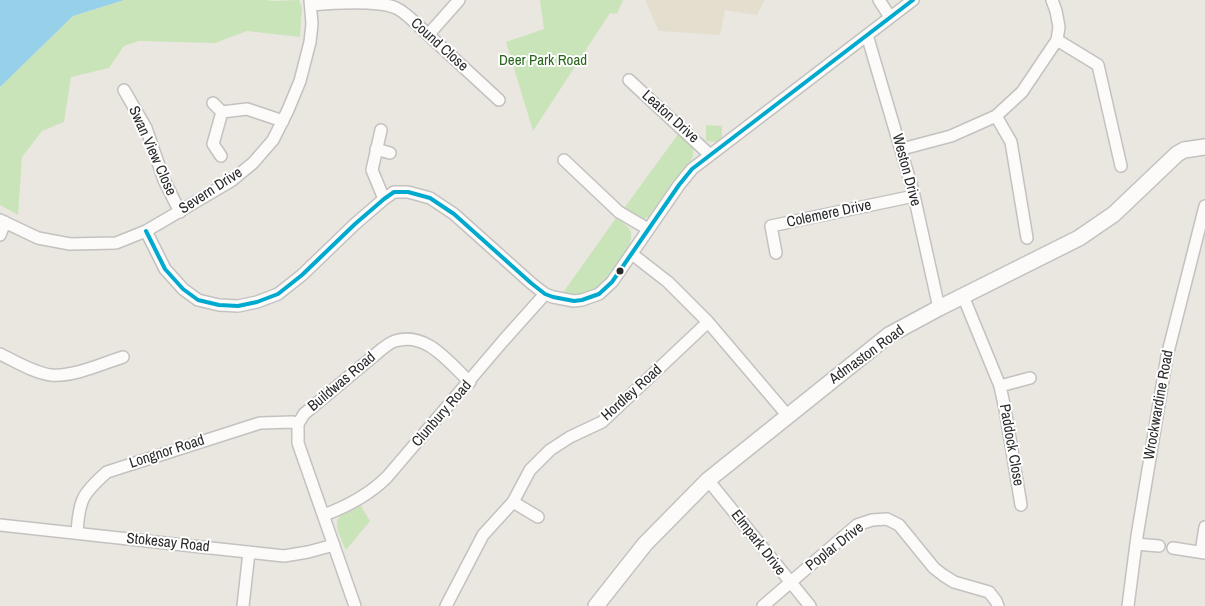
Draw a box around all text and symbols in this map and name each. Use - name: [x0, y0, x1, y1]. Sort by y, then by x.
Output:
- street label: Cound Close: [407, 15, 471, 75]
- park label: Deer Park Road: [499, 52, 587, 70]
- street label: Leaton Drive: [638, 87, 702, 147]
- street label: Swan View Close: [124, 103, 180, 199]
- street label: Weston Drive: [888, 132, 924, 208]
- street label: Severn Drive: [176, 164, 246, 218]
- street label: Colemere Drive: [785, 196, 873, 232]
- unlabelled marker: [615, 266, 625, 276]
- street label: Admaston Road: [826, 322, 908, 388]
- street label: Buildwas Road: [305, 349, 379, 415]
- street label: Wrockwardine Road: [1140, 349, 1178, 461]
- street label: Hordley Road: [598, 361, 666, 425]
- street label: Clunbury Road: [408, 377, 476, 451]
- street label: Paddock Close: [995, 403, 1027, 487]
- street label: Longnor Road: [127, 431, 207, 473]
- street label: Elmpark Drive: [727, 507, 789, 579]
- street label: Poplar Drive: [803, 519, 867, 575]
- street label: Stokesay Road: [126, 530, 210, 556]

